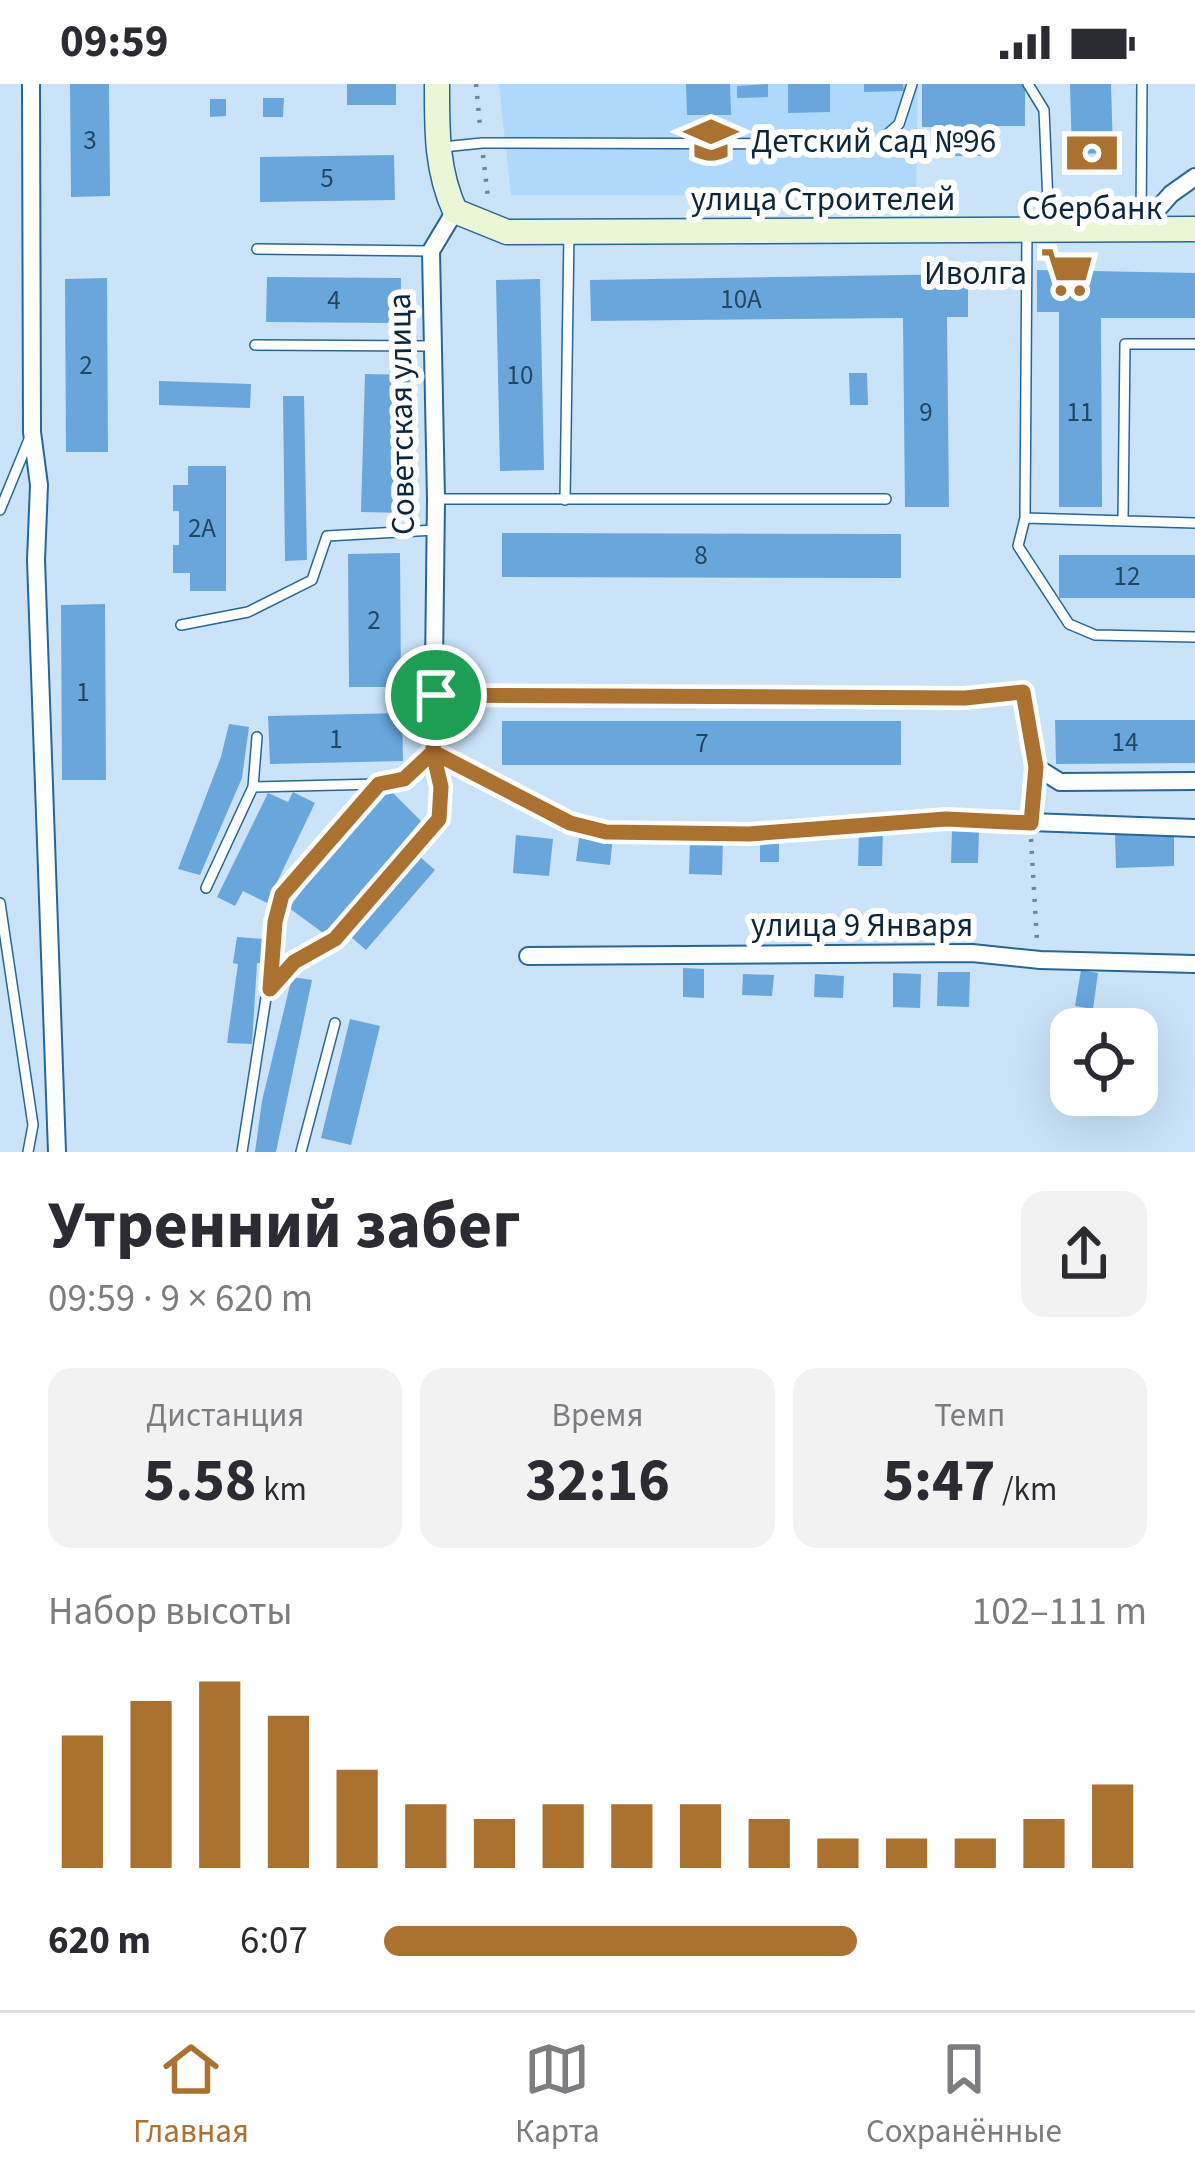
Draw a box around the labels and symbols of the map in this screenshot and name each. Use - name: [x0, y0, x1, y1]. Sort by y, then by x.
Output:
- school or university icon: Детский сад №96: [682, 111, 740, 169]
- place label: Детский сад №96: [751, 118, 996, 165]
- house number: 3: [83, 121, 97, 160]
- bank icon: Сбербанк: [1063, 124, 1121, 182]
- house number: 5: [320, 159, 334, 198]
- street label: улица Строителей: [691, 176, 955, 223]
- place label: Сбербанк: [1022, 185, 1163, 232]
- supermarket icon: Иволга: [1038, 243, 1096, 301]
- place label: Иволга: [924, 250, 1027, 297]
- house number: 10А: [720, 280, 762, 319]
- house number: 4: [327, 281, 341, 320]
- street label: Советская улица: [376, 293, 427, 535]
- house number: 2: [79, 346, 93, 385]
- house number: 10: [507, 356, 533, 395]
- house number: 9: [919, 393, 933, 432]
- house number: 11: [1067, 393, 1093, 432]
- house number: 2А: [188, 509, 216, 548]
- house number: 8: [694, 536, 708, 575]
- house number: 12: [1114, 557, 1140, 596]
- house number: 2: [367, 601, 381, 640]
- pin: [385, 644, 487, 746]
- house number: 1: [76, 673, 90, 712]
- house number: 1: [329, 720, 343, 759]
- house number: 14: [1112, 723, 1138, 762]
- house number: 7: [695, 724, 709, 763]
- street label: улица 9 Января: [751, 902, 973, 949]

